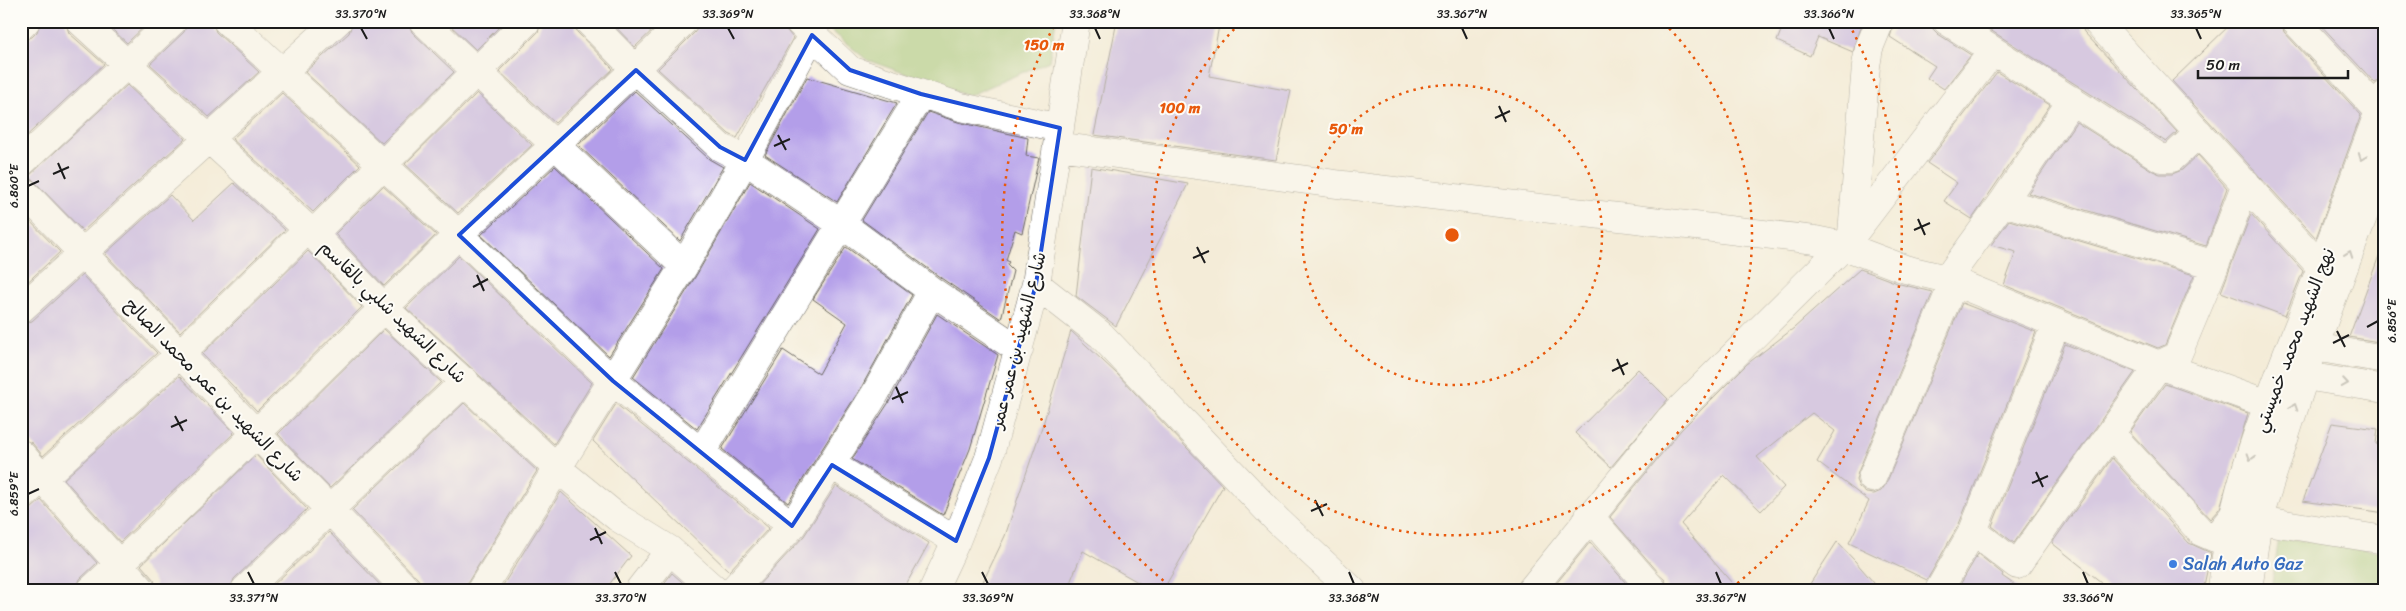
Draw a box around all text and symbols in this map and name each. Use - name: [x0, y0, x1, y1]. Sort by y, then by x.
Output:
- text: 33.370°N: [335, 3, 387, 25]
- text: 33.369°N: [702, 3, 754, 25]
- text: 33.368°N: [1070, 3, 1121, 25]
- text: 33.367°N: [1437, 3, 1488, 25]
- text: 33.366°N: [1804, 3, 1855, 25]
- text: 33.365°N: [2171, 3, 2222, 25]
- text: 150 m: [1024, 32, 1065, 58]
- scale bar: [2198, 48, 2348, 80]
- text: 50 m: [2206, 52, 2241, 78]
- text: 100 m: [1160, 95, 1201, 121]
- text: 50 m: [1329, 116, 1364, 142]
- one-way arrow: [2358, 152, 2368, 161]
- text: 6.860°E: [3, 163, 25, 208]
- centre of rings: [1443, 226, 1461, 244]
- street label: شارع الشهيد شلبي بالقاسم: [311, 232, 475, 392]
- street label: نهج الشهيد محمد خميستي: [2244, 243, 2344, 437]
- street label: شارع الشهيد بن عمر عمر: [980, 248, 1055, 434]
- one-way arrow: [2343, 251, 2353, 259]
- street label: شارع الشهيد بن عمر محمد الصالح: [117, 290, 311, 490]
- text: 6.856°E: [2381, 298, 2403, 343]
- one-way arrow: [2340, 377, 2349, 387]
- one-way arrow: [2288, 404, 2298, 412]
- one-way arrow: [2246, 453, 2256, 461]
- text: 6.859°E: [3, 471, 25, 516]
- place label: Salah Auto Gaz: [2183, 548, 2303, 580]
- marker: Salah Auto Gaz: [2167, 558, 2179, 570]
- text: 33.371°N: [230, 587, 279, 609]
- text: 33.370°N: [595, 587, 647, 609]
- text: 33.369°N: [962, 587, 1014, 609]
- text: 33.368°N: [1329, 587, 1380, 609]
- text: 33.367°N: [1696, 587, 1747, 609]
- text: 33.366°N: [2063, 587, 2114, 609]

